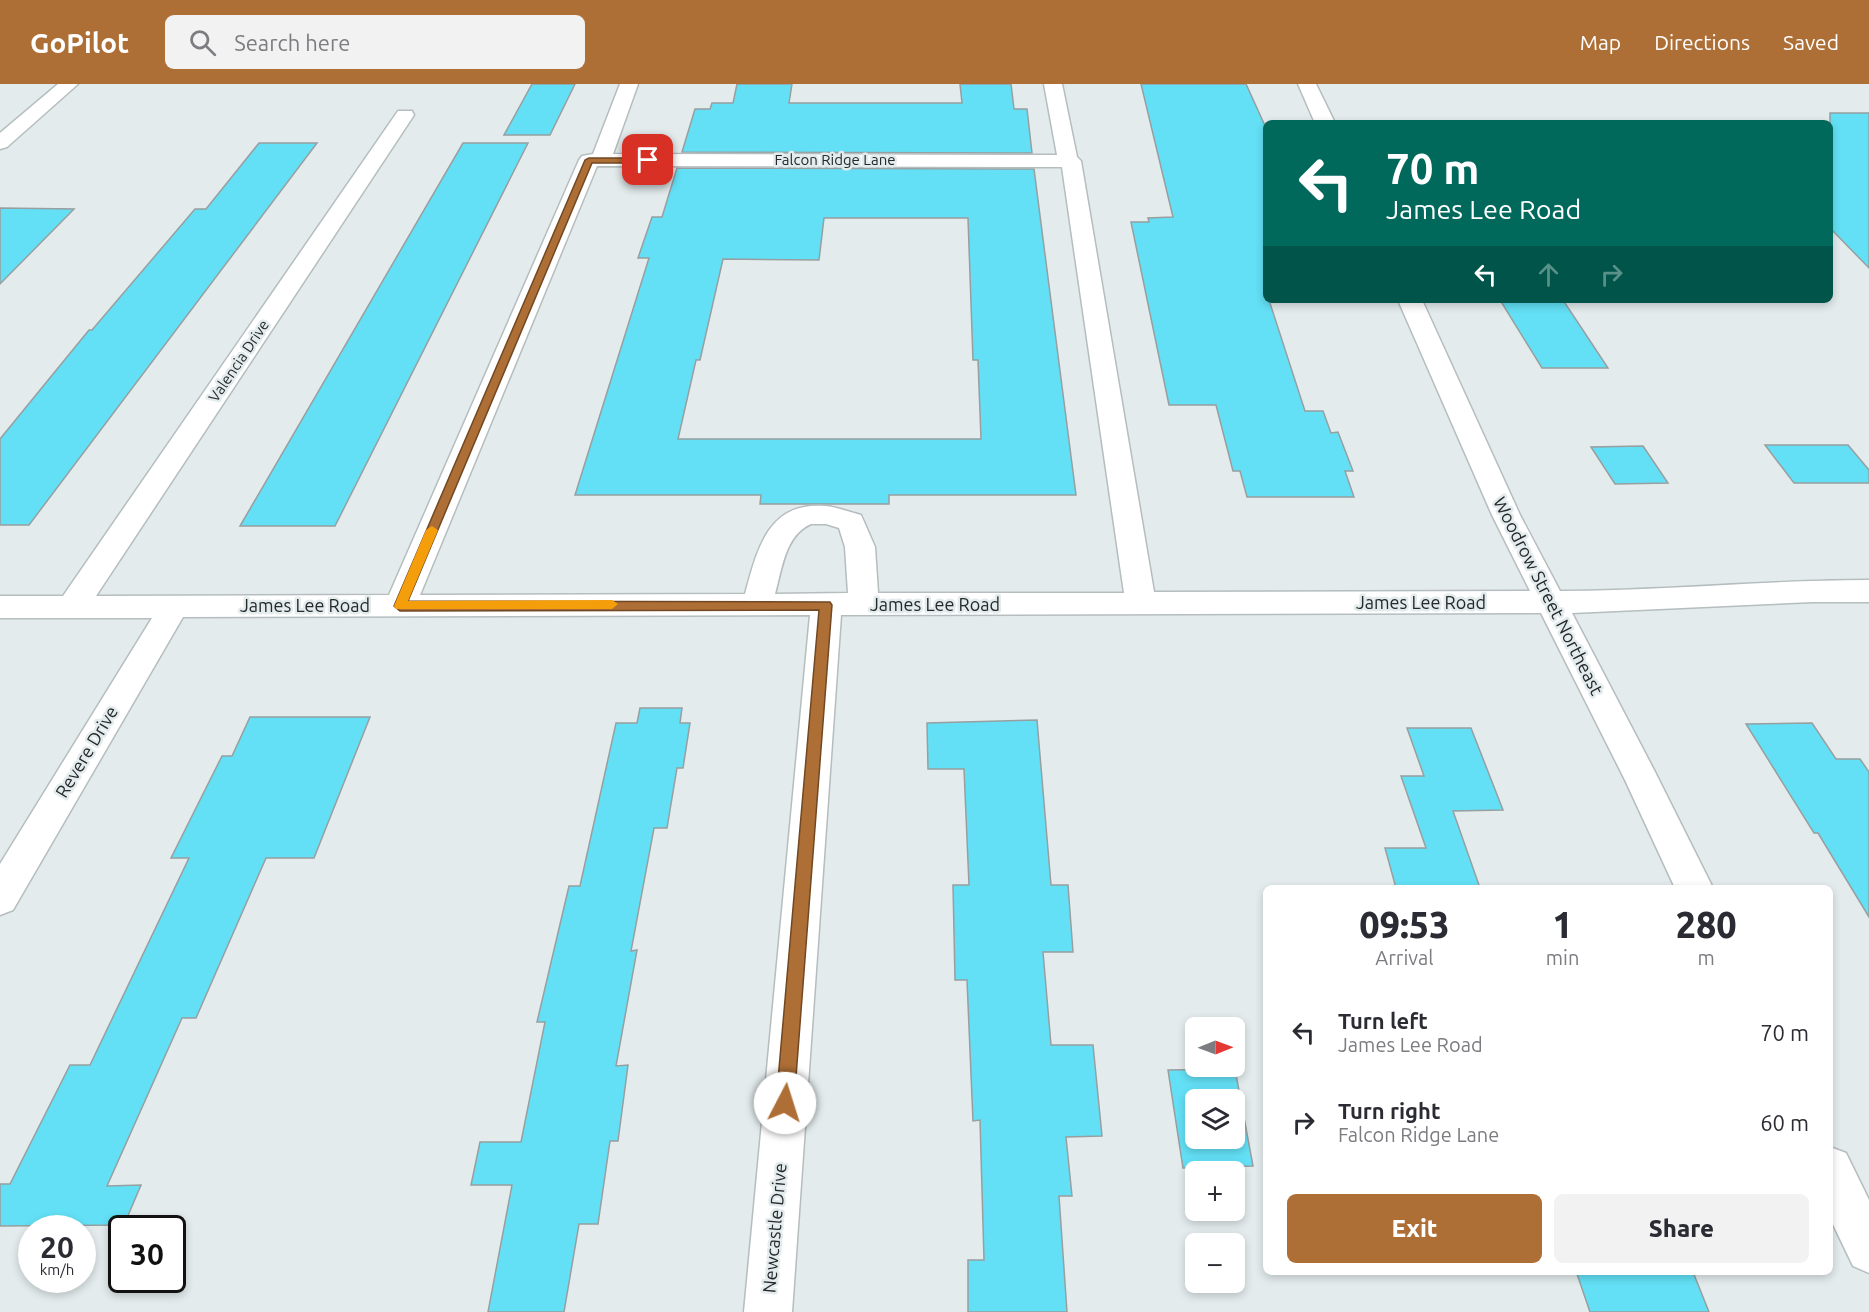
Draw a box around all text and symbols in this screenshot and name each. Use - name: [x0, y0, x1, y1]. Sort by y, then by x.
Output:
- search box: [165, 15, 585, 69]
- icon: search: [186, 26, 219, 59]
- text: GoPilot: [30, 27, 129, 58]
- text: Search here: [234, 30, 350, 55]
- text: Map: [1580, 30, 1621, 54]
- text: Directions: [1654, 30, 1750, 54]
- text: Saved: [1783, 30, 1839, 54]
- pin: [622, 134, 673, 185]
- icon: arrive: [631, 143, 664, 176]
- icon: left: [1287, 144, 1365, 222]
- text: 70 m: [1386, 145, 1480, 192]
- street label: Falcon Ridge Lane: [775, 151, 896, 168]
- text: James Lee Road: [1386, 194, 1581, 224]
- icon: left: [1469, 258, 1502, 291]
- icon: ahead: [1532, 258, 1565, 291]
- icon: right: [1595, 258, 1628, 291]
- street label: Valencia Drive: [205, 317, 272, 405]
- street label: Woodrow Street Northeast: [1490, 493, 1608, 698]
- street label: James Lee Road: [1356, 592, 1486, 612]
- street label: James Lee Road: [870, 594, 1000, 614]
- street label: James Lee Road: [240, 595, 370, 615]
- street label: Revere Drive: [51, 702, 121, 801]
- text: 09:53: [1359, 904, 1449, 945]
- text: 1: [1552, 904, 1573, 945]
- text: 280: [1676, 904, 1737, 945]
- text: Arrival: [1375, 946, 1434, 969]
- text: min: [1546, 946, 1579, 969]
- text: m: [1698, 946, 1715, 969]
- text: Turn left: [1338, 1008, 1428, 1033]
- icon: left: [1287, 1016, 1320, 1049]
- north arrow: [1185, 1017, 1245, 1077]
- map controls: [1185, 1017, 1245, 1293]
- text: 70 m: [1760, 1020, 1809, 1045]
- text: James Lee Road: [1338, 1033, 1483, 1056]
- position arrow: [753, 1071, 817, 1135]
- button: layers: [1185, 1089, 1245, 1149]
- text: Turn right: [1338, 1098, 1440, 1123]
- icon: right: [1287, 1106, 1320, 1139]
- text: 60 m: [1760, 1110, 1809, 1135]
- text: Falcon Ridge Lane: [1338, 1123, 1499, 1146]
- button: +: [1185, 1161, 1245, 1221]
- street label: Newcastle Drive: [758, 1162, 790, 1294]
- button: Exit: [1287, 1194, 1542, 1263]
- button: Share: [1554, 1194, 1809, 1263]
- speed limit sign: 30: [108, 1215, 186, 1293]
- text: 20: [40, 1230, 74, 1264]
- button: −: [1185, 1233, 1245, 1293]
- text: km/h: [40, 1261, 74, 1278]

